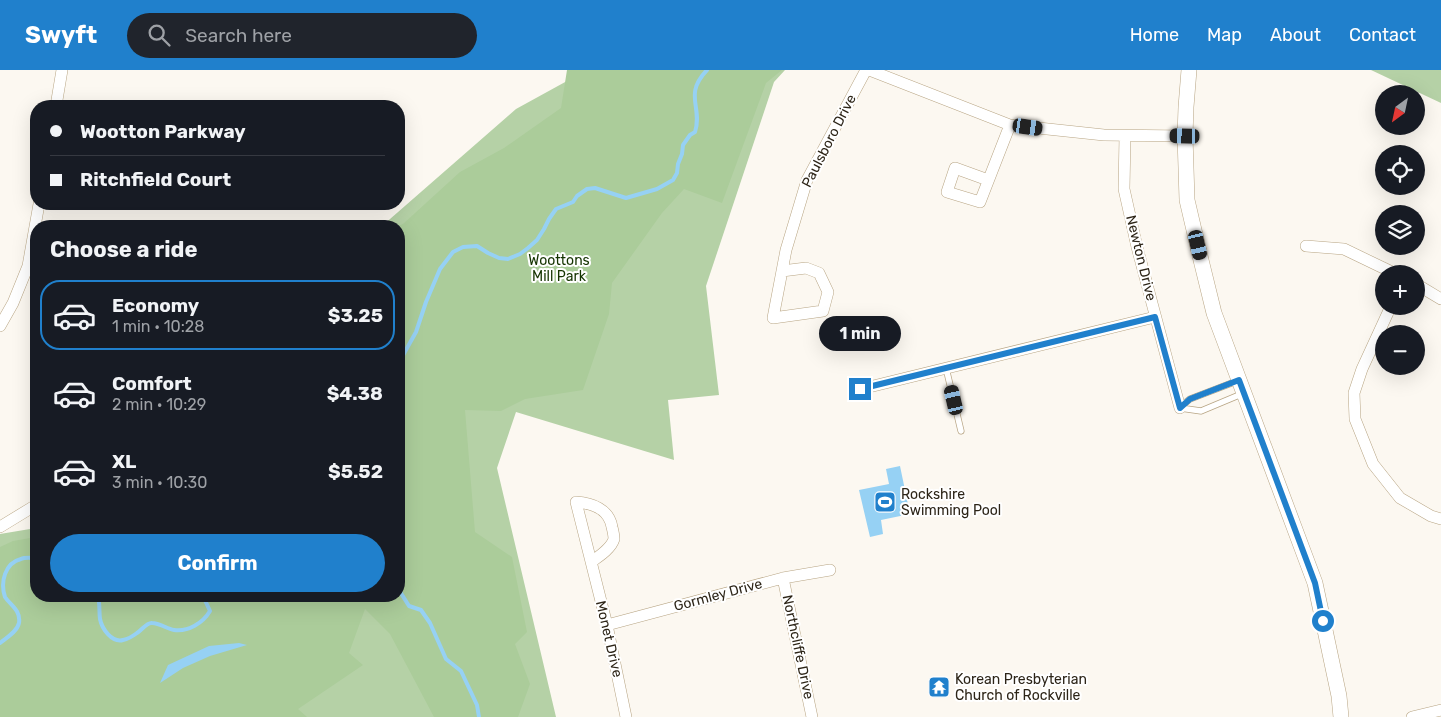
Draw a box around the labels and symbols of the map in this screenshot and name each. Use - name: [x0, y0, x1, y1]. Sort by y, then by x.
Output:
- north arrow: [1375, 85, 1425, 135]
- street label: Paulsboro Drive: [798, 91, 860, 190]
- car: [1012, 117, 1043, 137]
- car: [1169, 128, 1200, 144]
- street label: Newton Drive: [1122, 213, 1160, 303]
- car: [1187, 229, 1208, 261]
- park label: Woottons Mill Park: [528, 252, 590, 285]
- callout: 1 min: [819, 316, 901, 352]
- route end: [849, 378, 871, 400]
- car: [943, 384, 964, 416]
- place label: Rockshire Swimming Pool: [901, 486, 1001, 519]
- sports icon: Rockshire Swimming Pool: [873, 490, 897, 514]
- street label: Gormley Drive: [672, 575, 764, 615]
- street label: Northcliffe Drive: [779, 593, 817, 701]
- street label: Monet Drive: [592, 599, 626, 679]
- route start: [1312, 610, 1334, 632]
- place label: Korean Presbyterian Church of Rockville: [955, 671, 1087, 704]
- temple icon: Korean Presbyterian Church of Rockville: [927, 675, 951, 699]

